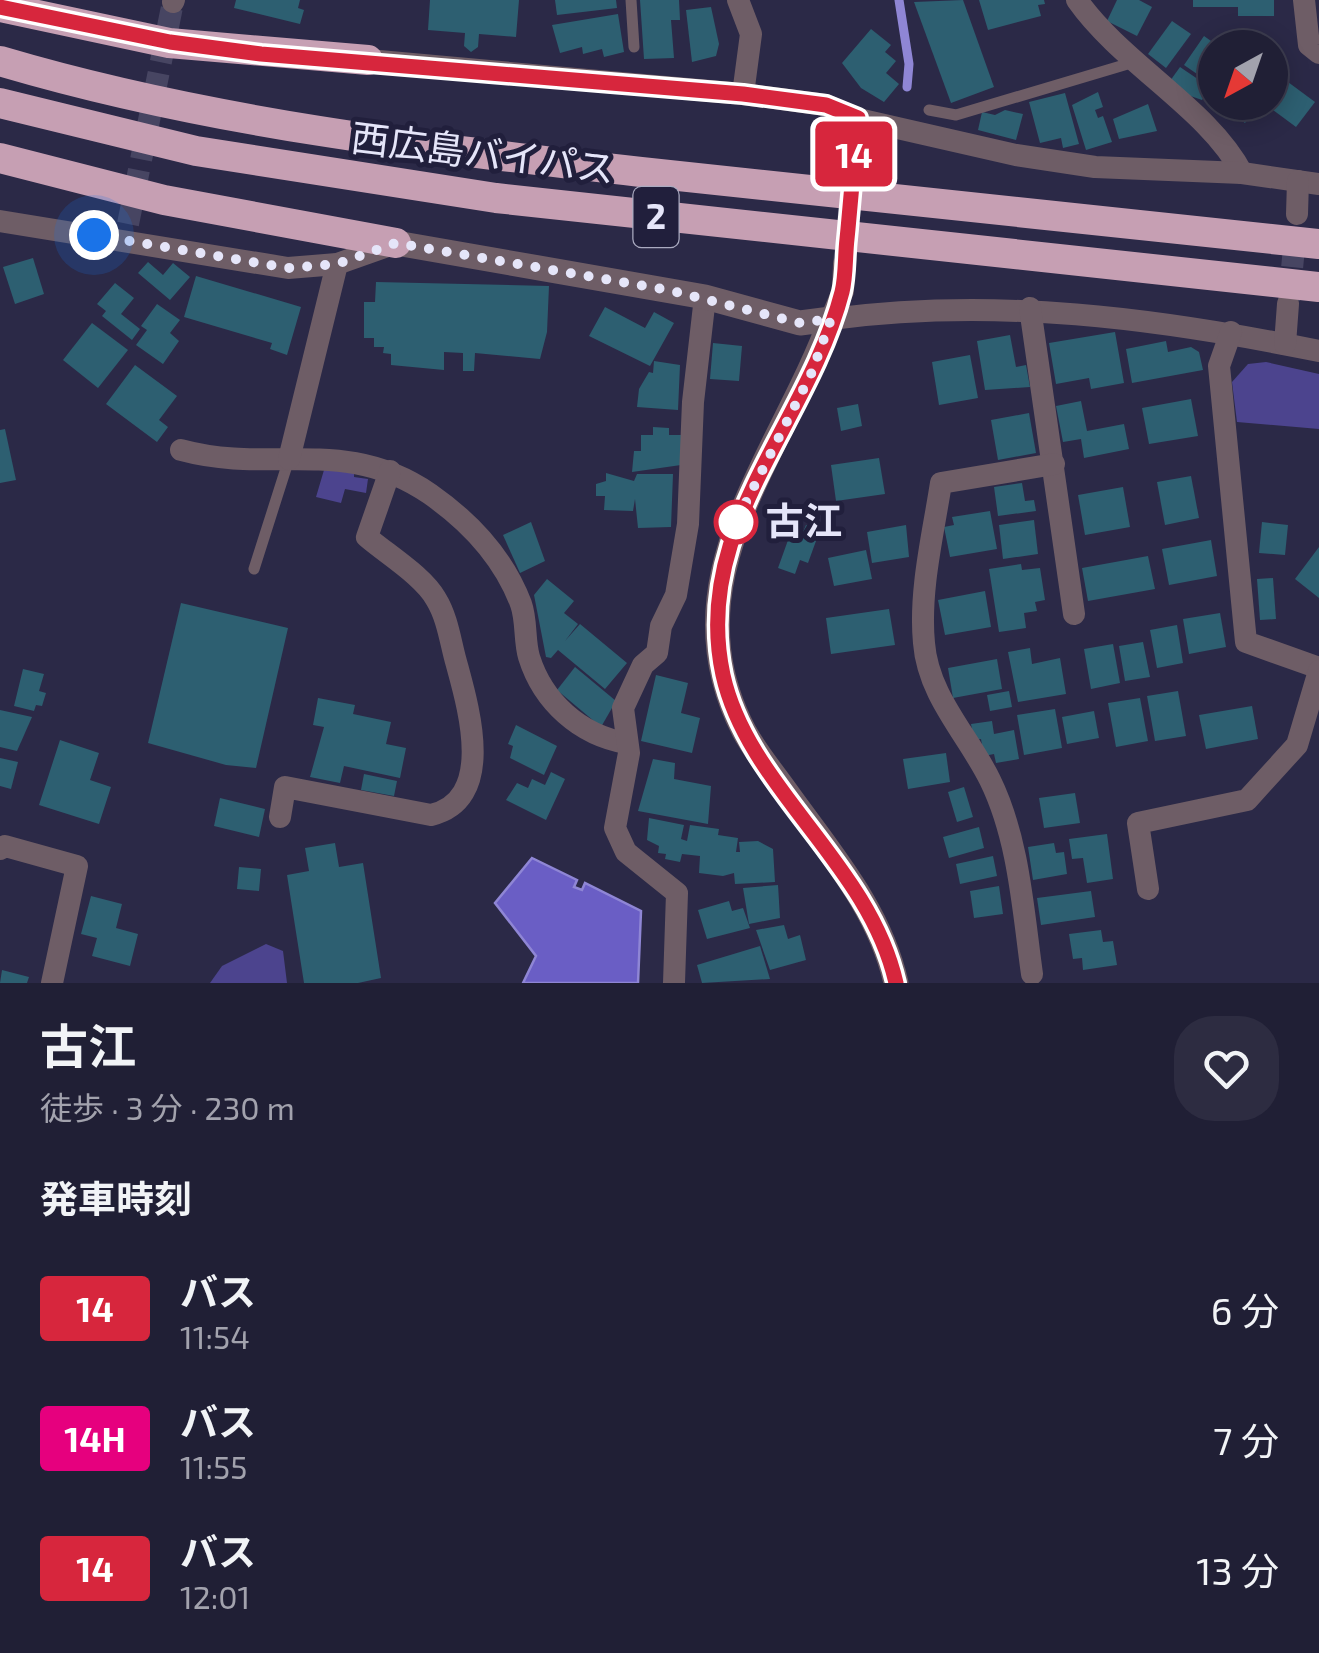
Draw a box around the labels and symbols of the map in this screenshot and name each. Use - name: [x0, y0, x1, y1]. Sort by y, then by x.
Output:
- north arrow: [1198, 30, 1288, 120]
- street label: 西広島バイパス: [349, 113, 618, 191]
- line badge: 14: [809, 122, 899, 186]
- road number: 2: [634, 187, 678, 247]
- your location: [69, 210, 119, 260]
- place label: 古江: [766, 497, 842, 543]
- marker: 古江: [715, 501, 757, 543]

